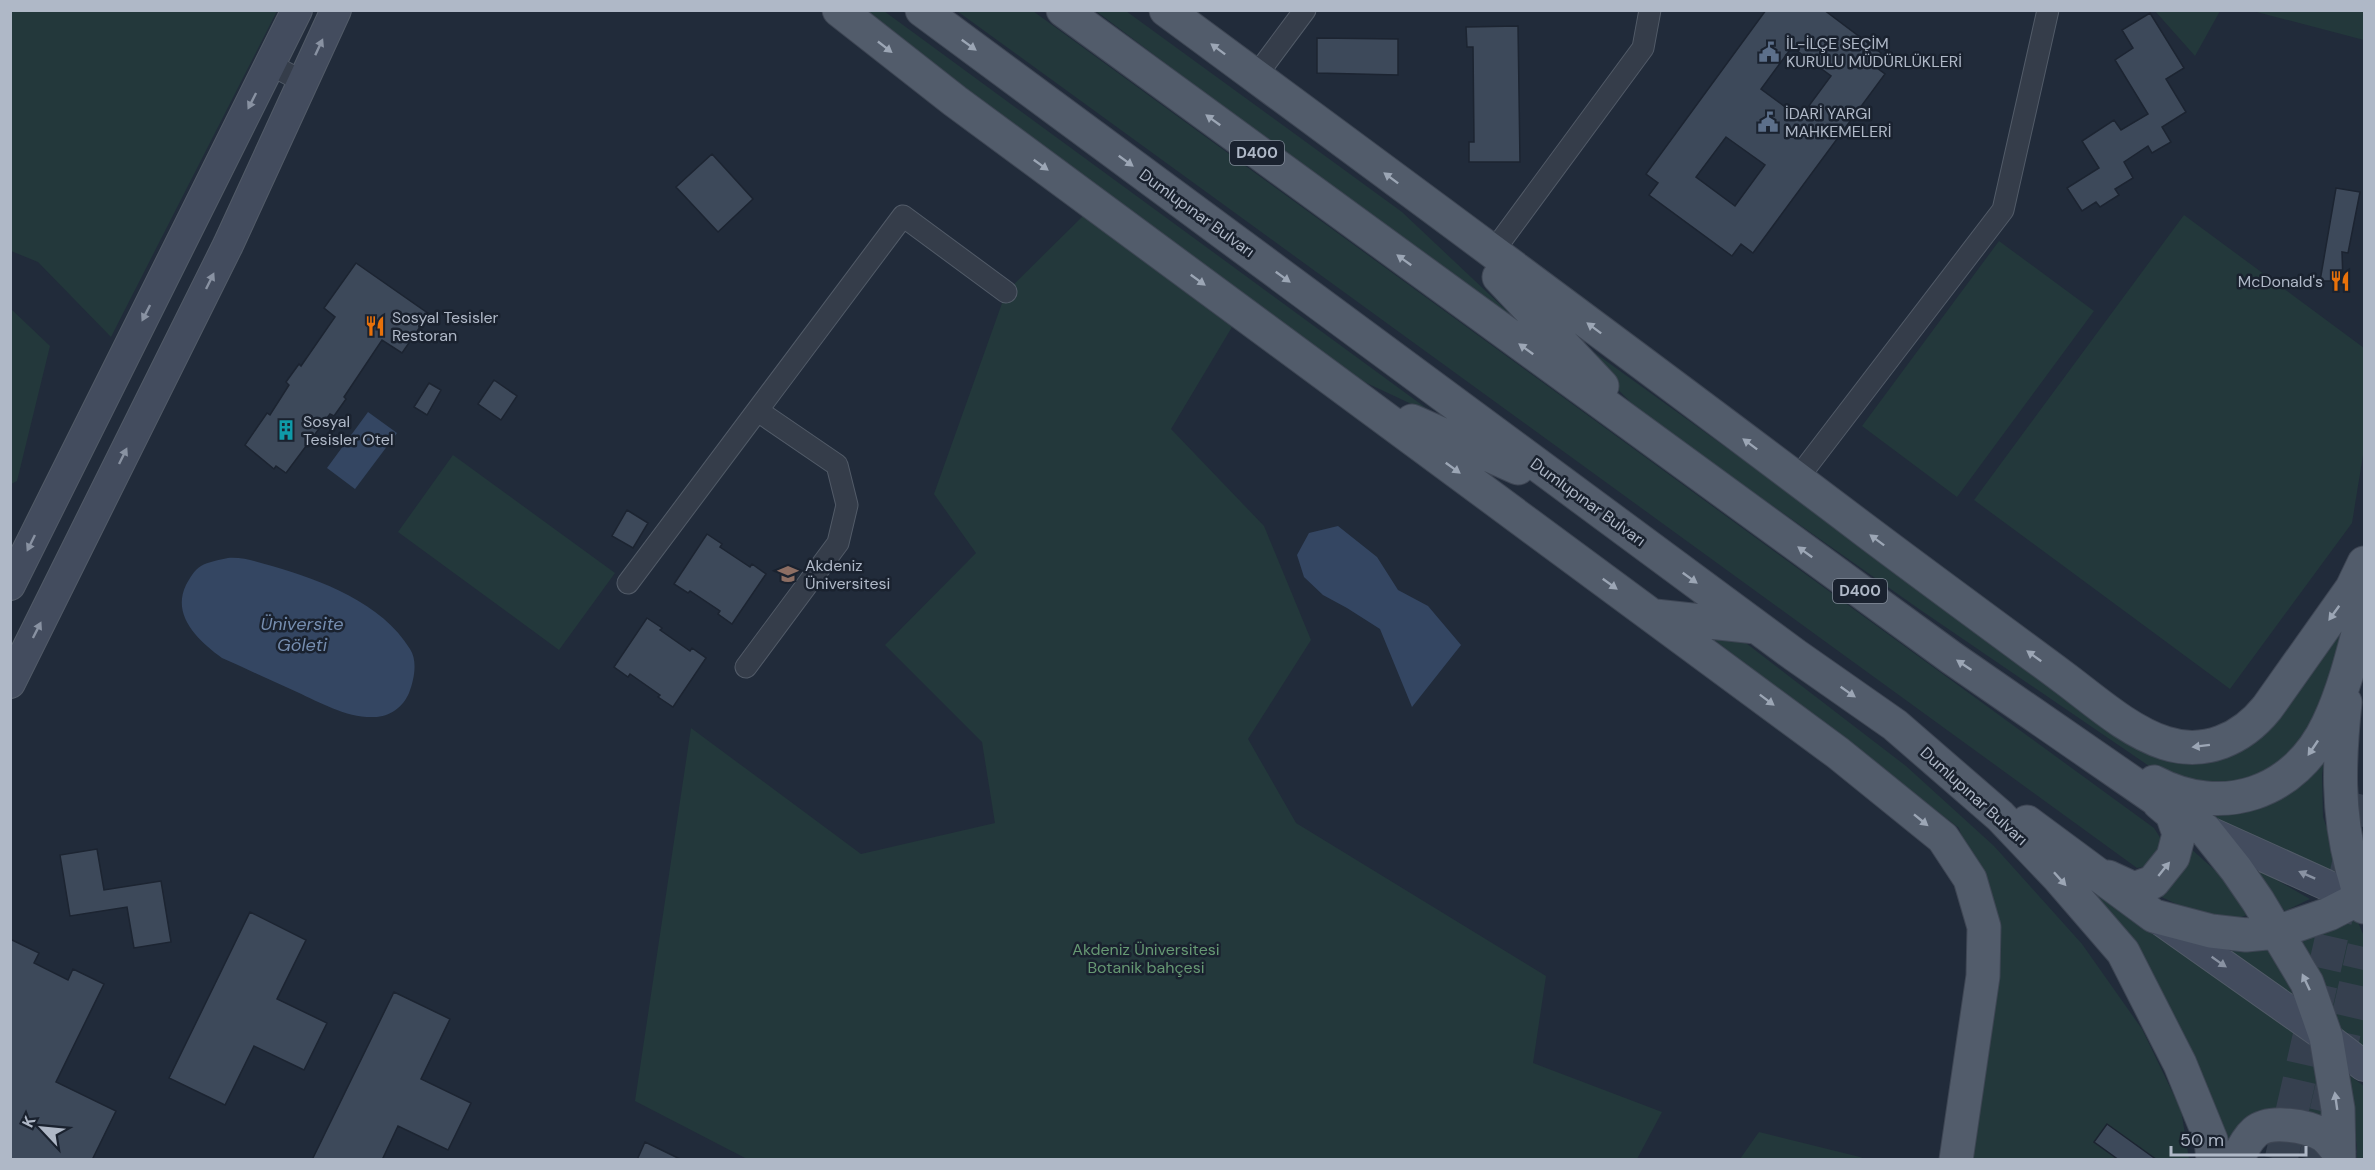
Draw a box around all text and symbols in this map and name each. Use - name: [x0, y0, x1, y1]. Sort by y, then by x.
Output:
- place label: İL-İLÇE SEÇİM KURULU MÜDÜRLÜKLERİ: [1786, 33, 1962, 72]
- one-way arrow: [315, 39, 324, 56]
- one-way arrow: [961, 39, 977, 51]
- one-way arrow: [878, 40, 893, 52]
- public building icon: İL-İLÇE SEÇİM KURULU MÜDÜRLÜKLERİ: [1757, 40, 1781, 64]
- one-way arrow: [1210, 43, 1226, 55]
- one-way arrow: [247, 92, 257, 109]
- place label: İDARİ YARGI MAHKEMELERİ: [1785, 103, 1892, 142]
- public building icon: İDARİ YARGI MAHKEMELERİ: [1756, 110, 1780, 134]
- one-way arrow: [1205, 115, 1220, 127]
- road number: D400: [1230, 141, 1284, 165]
- one-way arrow: [1117, 155, 1133, 167]
- one-way arrow: [1033, 158, 1048, 170]
- street label: Dumlupınar Bulvarı: [1135, 164, 1259, 262]
- one-way arrow: [1384, 172, 1400, 184]
- one-way arrow: [1397, 255, 1412, 267]
- restaurant icon: McDonald's: [2328, 269, 2352, 293]
- one-way arrow: [1274, 271, 1290, 283]
- place label: McDonald's: [2238, 271, 2323, 292]
- one-way arrow: [205, 272, 214, 289]
- one-way arrow: [1189, 274, 1205, 286]
- one-way arrow: [142, 304, 151, 321]
- place label: Sosyal Tesisler Restoran: [392, 307, 499, 346]
- restaurant icon: Sosyal Tesisler Restoran: [363, 314, 387, 338]
- one-way arrow: [1586, 322, 1602, 334]
- one-way arrow: [1519, 344, 1534, 356]
- place label: Sosyal Tesisler Otel: [303, 411, 393, 450]
- building icon: Sosyal Tesisler Otel: [274, 418, 298, 442]
- one-way arrow: [1743, 438, 1759, 450]
- one-way arrow: [119, 447, 128, 464]
- street label: Dumlupınar Bulvarı: [1526, 453, 1650, 551]
- one-way arrow: [1445, 462, 1461, 474]
- one-way arrow: [1870, 534, 1885, 546]
- one-way arrow: [26, 535, 35, 552]
- one-way arrow: [1798, 546, 1813, 558]
- place label: Akdeniz Üniversitesi: [805, 555, 890, 594]
- school or university icon: Akdeniz Üniversitesi: [776, 562, 800, 586]
- one-way arrow: [1682, 571, 1697, 583]
- one-way arrow: [1602, 578, 1618, 590]
- road number: D400: [1833, 579, 1887, 603]
- one-way arrow: [2328, 604, 2340, 620]
- water label: Üniversite Göleti: [260, 612, 344, 657]
- one-way arrow: [32, 622, 41, 639]
- one-way arrow: [2026, 650, 2042, 662]
- one-way arrow: [1955, 660, 1972, 671]
- one-way arrow: [1839, 686, 1855, 698]
- one-way arrow: [1758, 694, 1774, 706]
- one-way arrow: [2308, 740, 2319, 756]
- street label: Dumlupınar Bulvarı: [1916, 742, 2032, 850]
- one-way arrow: [2192, 742, 2211, 751]
- one-way arrow: [1913, 813, 1929, 826]
- one-way arrow: [2157, 861, 2170, 877]
- one-way arrow: [2053, 871, 2066, 886]
- one-way arrow: [2299, 871, 2316, 880]
- park label: Akdeniz Üniversitesi Botanik bahçesi: [1072, 939, 1220, 978]
- one-way arrow: [2211, 956, 2227, 968]
- one-way arrow: [2301, 974, 2310, 991]
- one-way arrow: [2332, 1092, 2341, 1111]
- north arrow: [12, 1098, 72, 1158]
- text: K: [17, 1112, 41, 1131]
- scale bar: [2171, 1119, 2306, 1157]
- text: 50 m: [2180, 1128, 2224, 1152]

